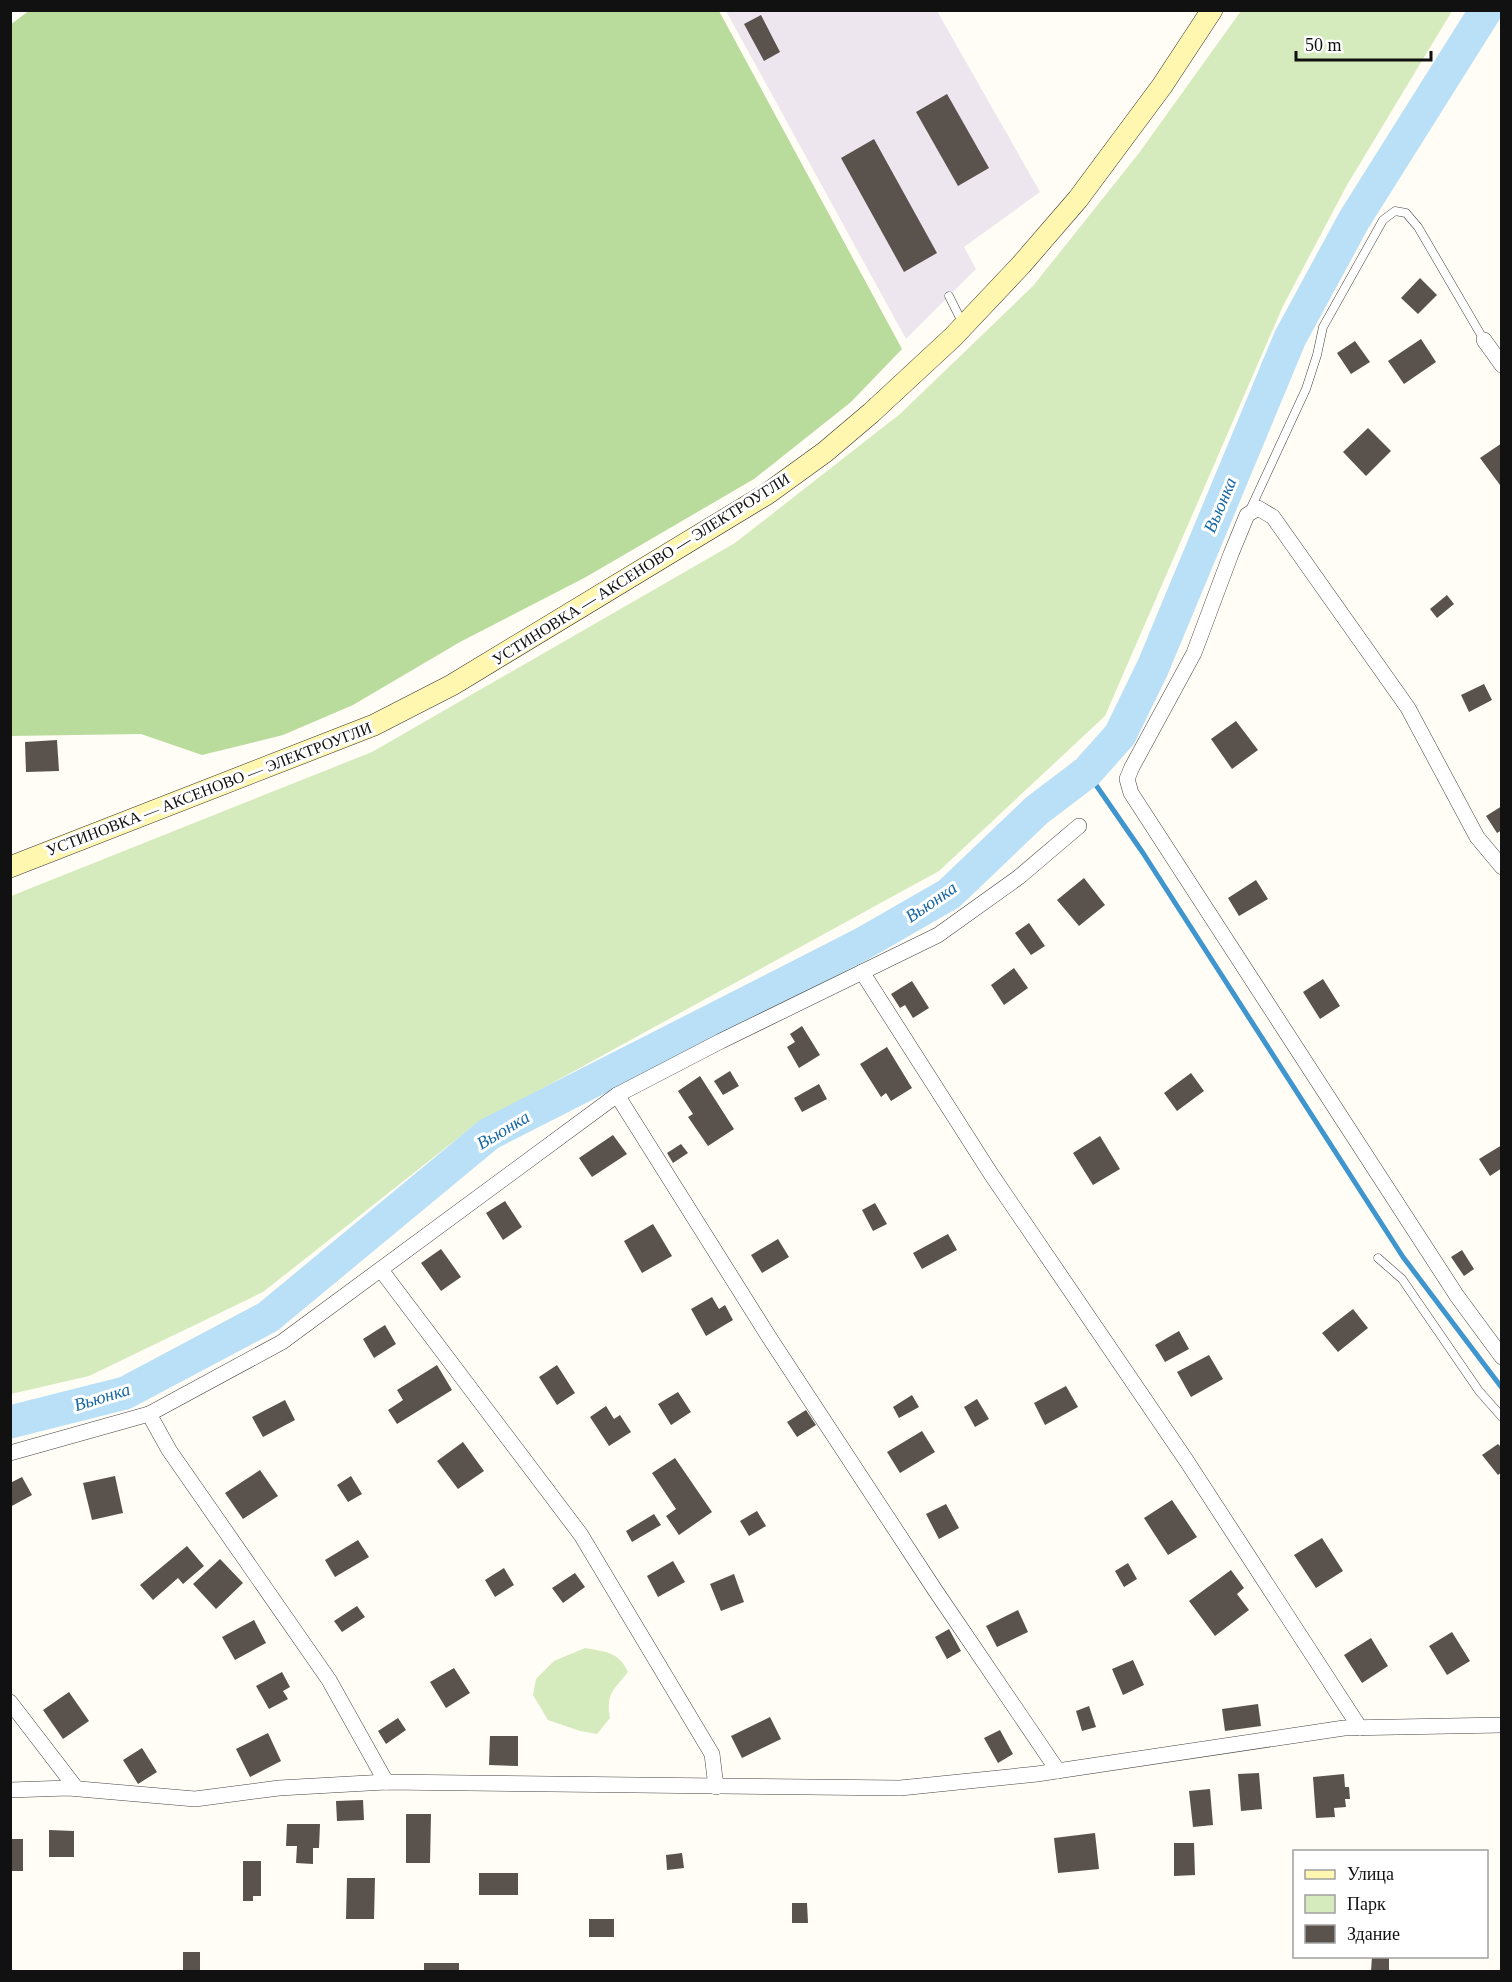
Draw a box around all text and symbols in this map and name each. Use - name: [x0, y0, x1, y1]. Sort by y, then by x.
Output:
- scale bar: [1296, 24, 1431, 62]
- text: 50 m: [1305, 35, 1342, 55]
- street label: УСТИНОВКА — АКСЕНОВО — ЭЛЕКТРОУГЛИ: [489, 470, 793, 668]
- water label: Вьюнка: [1200, 474, 1240, 536]
- street label: УСТИНОВКА — АКСЕНОВО — ЭЛЕКТРОУГЛИ: [44, 719, 374, 859]
- water label: Вьюнка: [901, 878, 961, 926]
- water label: Вьюнка: [473, 1107, 533, 1153]
- water label: Вьюнка: [71, 1379, 133, 1415]
- legend: [1293, 1850, 1488, 1958]
- text: Улица: [1347, 1864, 1394, 1884]
- text: Парк: [1347, 1894, 1386, 1914]
- text: Здание: [1347, 1924, 1400, 1944]

